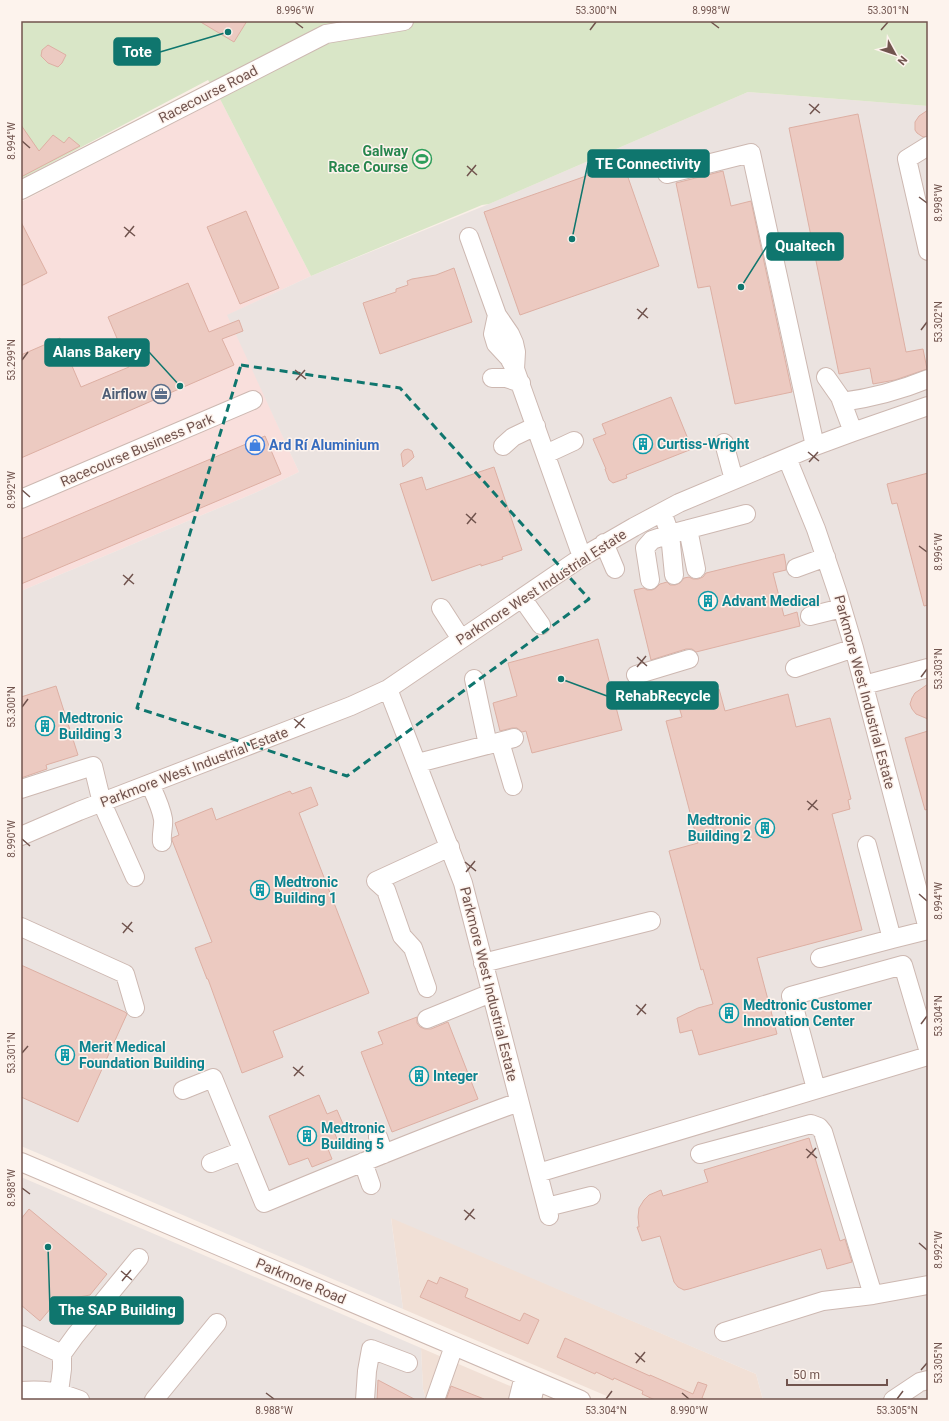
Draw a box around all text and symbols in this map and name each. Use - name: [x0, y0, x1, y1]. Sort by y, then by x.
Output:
- text: 8.996°W: [276, 5, 314, 16]
- text: 53.300°N: [575, 5, 617, 16]
- text: 8.998°W: [692, 5, 730, 16]
- text: 53.301°N: [867, 5, 909, 16]
- north arrow: [875, 34, 915, 74]
- callout: Tote: [114, 38, 160, 65]
- text: Tote: [122, 43, 152, 61]
- text: N: [895, 53, 910, 67]
- street label: Racecourse Road: [156, 62, 260, 126]
- text: 8.994°W: [6, 122, 17, 160]
- place label: Galway Race Course: [328, 143, 409, 175]
- sports icon: Galway Race Course: [411, 148, 433, 170]
- callout: TE Connectivity: [588, 150, 709, 177]
- text: TE Connectivity: [595, 155, 701, 173]
- text: 8.998°W: [933, 184, 944, 222]
- callout: Qualtech: [767, 233, 843, 260]
- text: Qualtech: [775, 237, 835, 255]
- text: 53.302°N: [933, 301, 944, 343]
- text: 53.299°N: [6, 339, 17, 381]
- callout: Alans Bakery: [45, 339, 149, 366]
- text: Alans Bakery: [53, 343, 142, 361]
- office icon: Airflow: [150, 383, 172, 405]
- place label: Airflow: [102, 386, 148, 402]
- street label: Racecourse Business Park: [58, 410, 217, 490]
- building icon: Curtiss-Wright: [632, 433, 654, 455]
- shop icon: Ard Rí Aluminium: [244, 434, 266, 456]
- place label: Curtiss-Wright: [657, 436, 750, 452]
- place label: Ard Rí Aluminium: [269, 437, 379, 453]
- text: 8.992°W: [6, 471, 17, 509]
- street label: Parkmore West Industrial Estate: [453, 526, 629, 648]
- text: 8.996°W: [933, 533, 944, 571]
- building icon: Advant Medical: [697, 590, 719, 612]
- place label: Advant Medical: [722, 593, 820, 609]
- street label: Parkmore West Industrial Estate: [831, 593, 899, 791]
- text: 53.303°N: [933, 648, 944, 690]
- callout: RehabRecycle: [607, 682, 718, 709]
- text: 53.300°N: [6, 686, 17, 728]
- text: RehabRecycle: [615, 687, 711, 705]
- place label: Medtronic Building 3: [59, 710, 123, 742]
- building icon: Medtronic Building 3: [34, 715, 56, 737]
- street label: Parkmore West Industrial Estate: [98, 724, 290, 810]
- place label: Medtronic Building 2: [687, 812, 751, 844]
- building icon: Medtronic Building 2: [754, 817, 776, 839]
- text: 8.990°W: [6, 820, 17, 858]
- place label: Medtronic Building 1: [274, 874, 338, 906]
- building icon: Medtronic Building 1: [249, 879, 271, 901]
- text: 8.994°W: [933, 882, 944, 920]
- street label: Parkmore West Industrial Estate: [457, 885, 521, 1083]
- text: 53.304°N: [933, 995, 944, 1037]
- place label: Medtronic Customer Innovation Center: [743, 997, 872, 1029]
- building icon: Medtronic Customer Innovation Center: [718, 1002, 740, 1024]
- text: 53.301°N: [6, 1032, 17, 1074]
- place label: Merit Medical Foundation Building: [79, 1039, 205, 1071]
- building icon: Merit Medical Foundation Building: [54, 1044, 76, 1066]
- building icon: Integer: [408, 1065, 430, 1087]
- place label: Integer: [433, 1068, 478, 1084]
- place label: Medtronic Building 5: [321, 1120, 385, 1152]
- building icon: Medtronic Building 5: [296, 1125, 318, 1147]
- text: 8.988°W: [6, 1169, 17, 1207]
- text: 8.992°W: [933, 1231, 944, 1269]
- street label: Parkmore Road: [254, 1255, 348, 1307]
- callout: The SAP Building: [50, 1297, 183, 1324]
- text: The SAP Building: [58, 1301, 176, 1319]
- text: 53.305°N: [933, 1342, 944, 1384]
- scale bar: [787, 1361, 887, 1387]
- text: 50 m: [793, 1368, 820, 1382]
- text: 8.988°W: [255, 1405, 293, 1416]
- text: 53.304°N: [585, 1405, 627, 1416]
- text: 8.990°W: [670, 1405, 708, 1416]
- text: 53.305°N: [876, 1405, 918, 1416]

